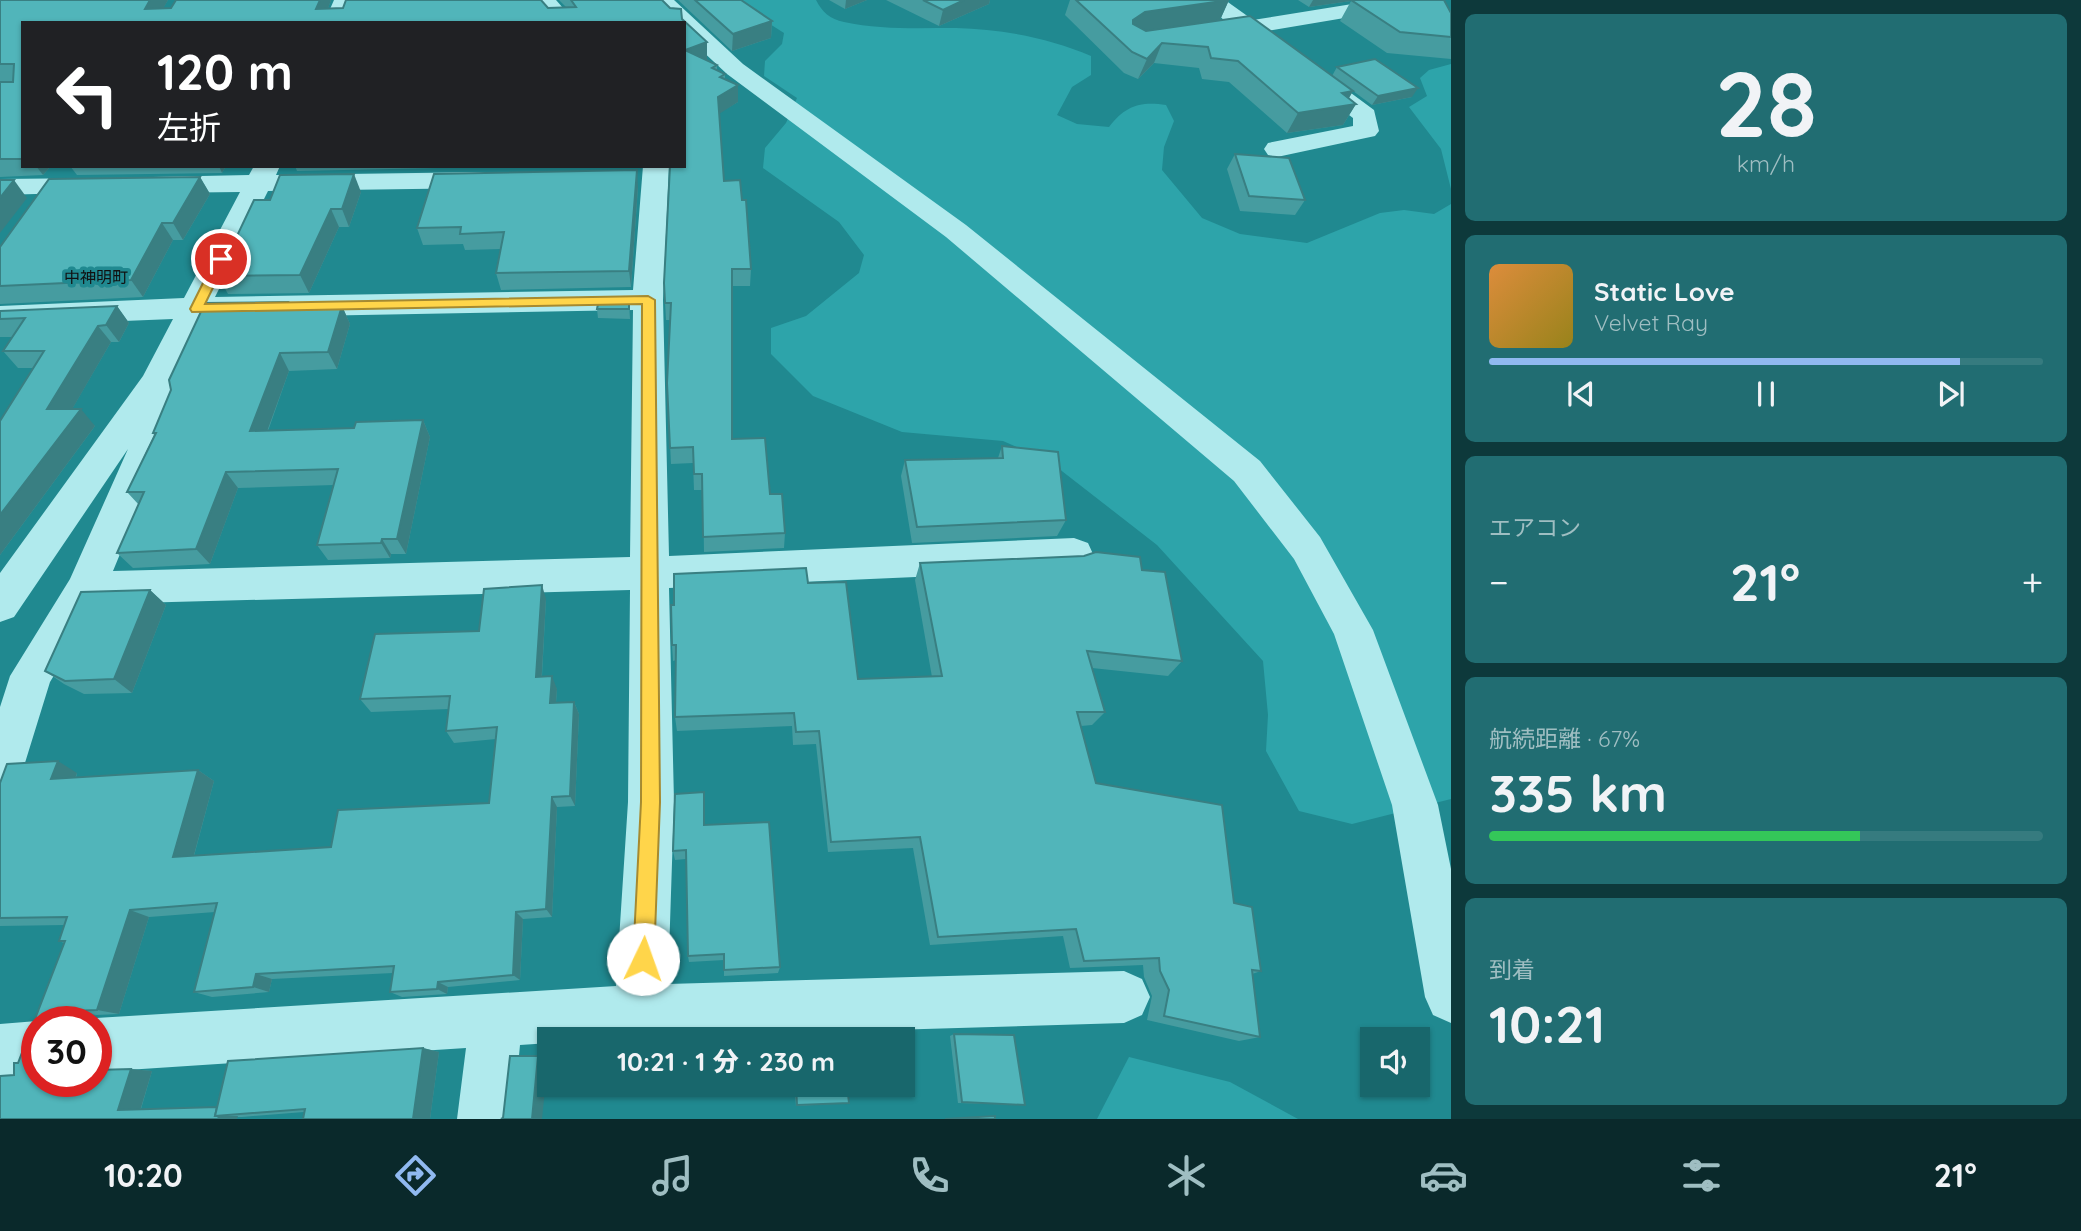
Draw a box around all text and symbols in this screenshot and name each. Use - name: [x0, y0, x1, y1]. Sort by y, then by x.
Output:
- text: 120 m: [157, 41, 293, 102]
- text: 28: [1715, 46, 1817, 160]
- icon: left: [42, 49, 133, 140]
- text: 左折: [157, 107, 221, 147]
- text: km/h: [1737, 149, 1795, 178]
- pin: [191, 229, 251, 289]
- icon: arrive: [202, 240, 240, 278]
- district label: 中神明町: [64, 267, 128, 287]
- text: Static Love: [1594, 275, 1735, 308]
- text: Velvet Ray: [1594, 308, 1708, 337]
- icon: previous: [1562, 375, 1600, 413]
- icon: pause: [1747, 375, 1785, 413]
- icon: next: [1932, 375, 1970, 413]
- text: エアコン: [1489, 513, 1581, 542]
- text: 21°: [1730, 549, 1800, 614]
- text: −: [1489, 558, 1509, 606]
- text: +: [2022, 558, 2043, 606]
- text: 航続距離 · 67%: [1489, 724, 1640, 753]
- text: 335 km: [1489, 760, 1667, 825]
- position arrow: [606, 922, 680, 996]
- text: 到着: [1489, 955, 1535, 984]
- text: 10:21: [1489, 991, 1605, 1056]
- speed limit sign: 30: [21, 1006, 112, 1097]
- map controls: [1360, 1027, 1430, 1097]
- button: sound: [1360, 1027, 1430, 1097]
- text: 10:21 · 1 分 · 230 m: [617, 1045, 835, 1078]
- icon: directions: [391, 1151, 440, 1200]
- icon: music: [648, 1151, 697, 1200]
- icon: phone: [905, 1151, 954, 1200]
- icon: climate: [1162, 1151, 1211, 1200]
- icon: car: [1419, 1151, 1468, 1200]
- icon: filters: [1677, 1151, 1726, 1200]
- text: 10:20: [104, 1155, 183, 1195]
- text: 21°: [1934, 1155, 1977, 1195]

